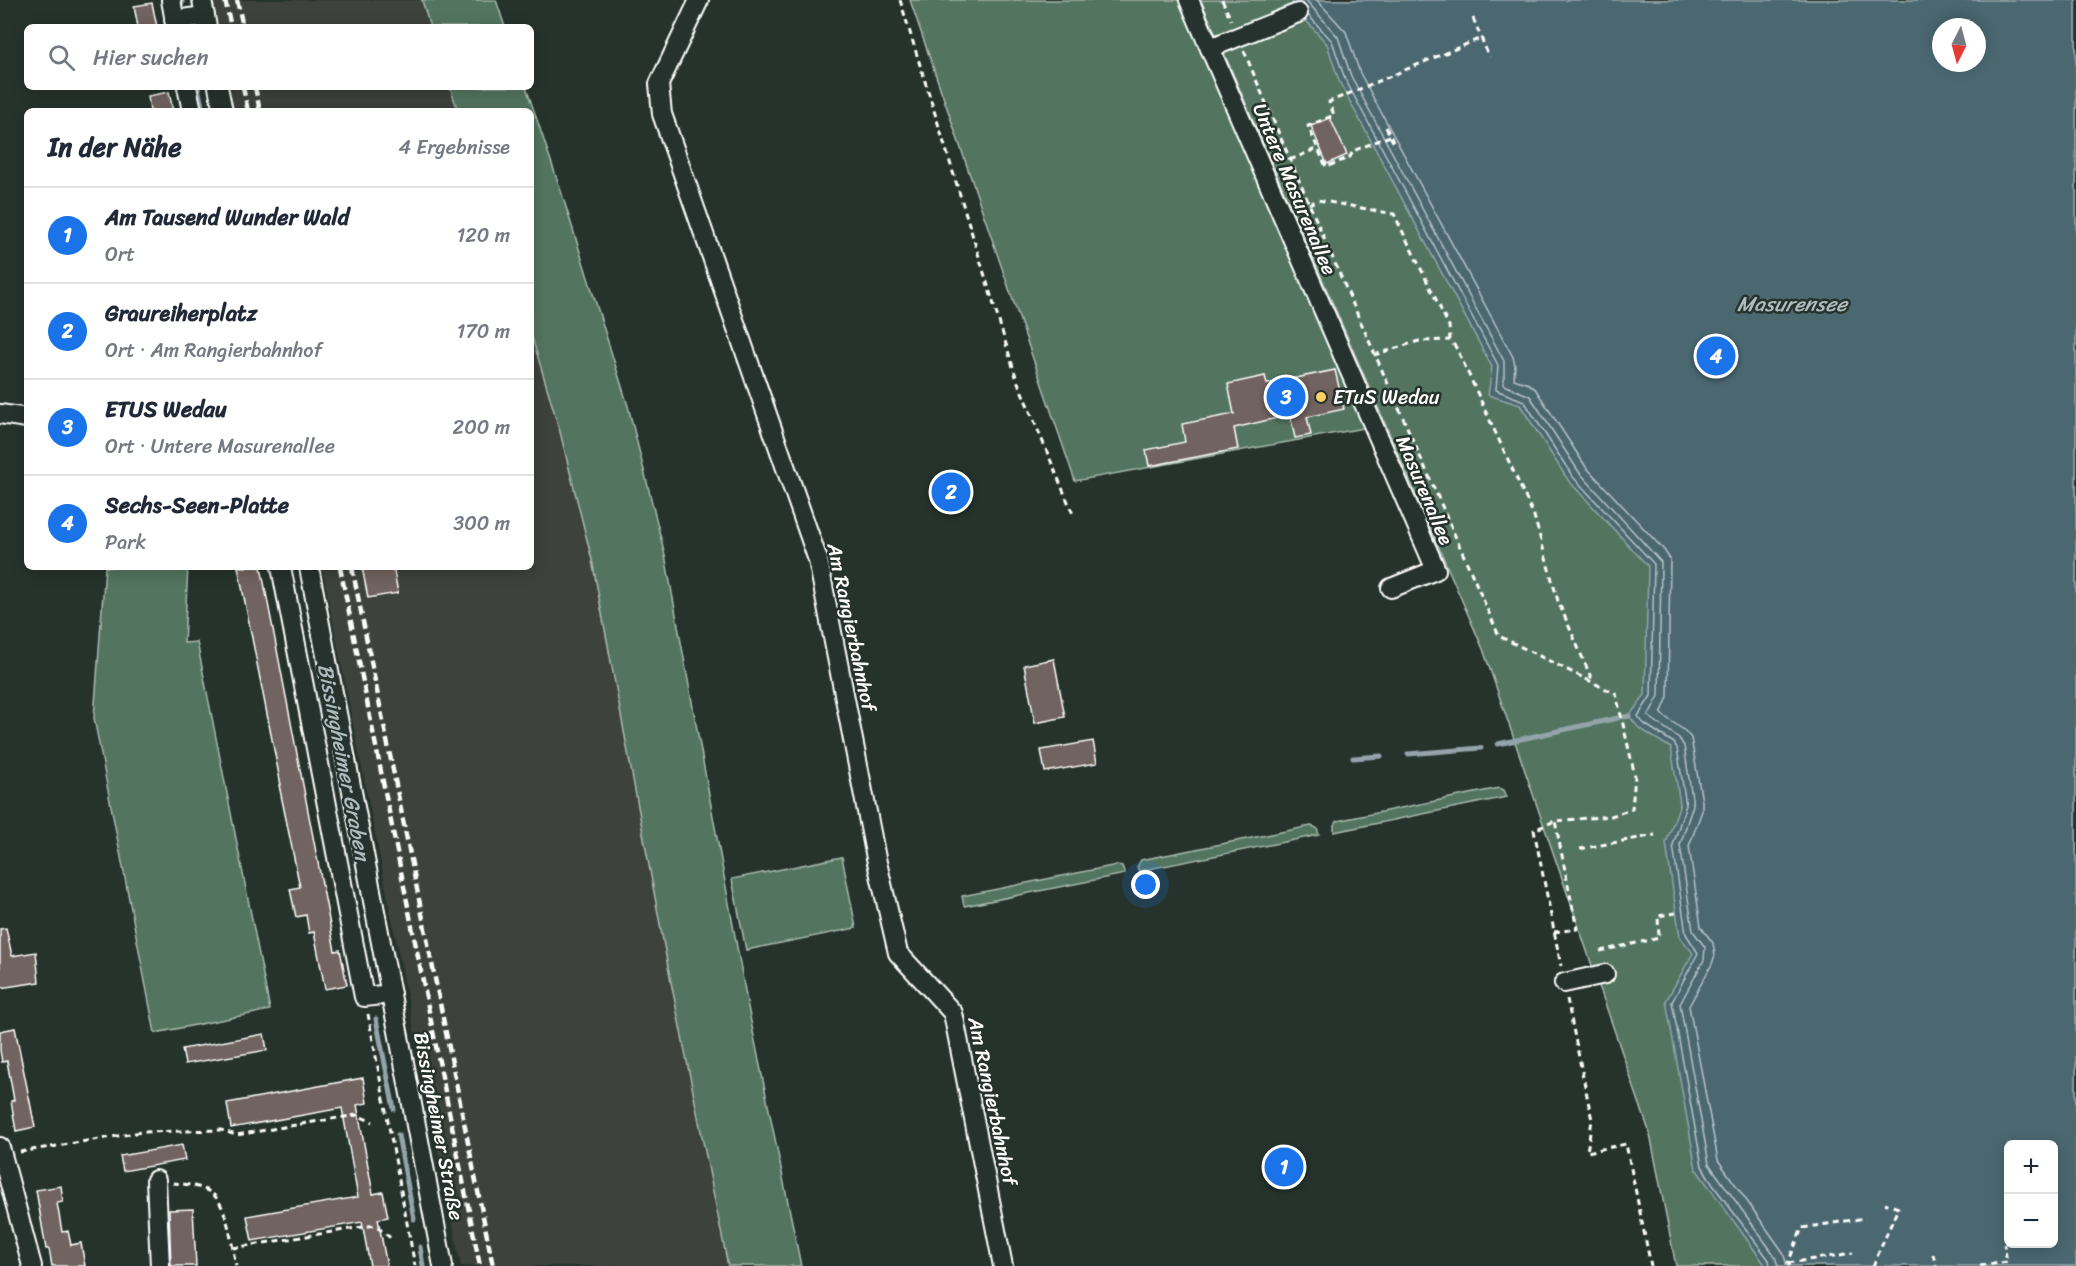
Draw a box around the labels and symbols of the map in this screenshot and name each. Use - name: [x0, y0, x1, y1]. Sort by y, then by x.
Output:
- north arrow: [1932, 18, 1986, 72]
- street label: Untere Masurenallee: [1242, 98, 1347, 281]
- water label: Masurensee: [1737, 285, 1849, 323]
- pin: 4: [1696, 334, 1736, 378]
- pin: 3: [1266, 374, 1306, 420]
- place label: ETuS Wedau: [1333, 380, 1440, 415]
- marker: ETuS Wedau: [1314, 390, 1328, 404]
- street label: Masurenallee: [1386, 430, 1464, 551]
- pin: 2: [932, 470, 970, 514]
- street label: Am Rangierbahnhof: [816, 539, 887, 717]
- water label: Bissingheimer Graben: [306, 660, 382, 866]
- your location: [1131, 870, 1160, 899]
- street label: Am Rangierbahnhof: [957, 1013, 1028, 1191]
- street label: Bissingheimer Straße: [403, 1029, 474, 1223]
- pin: 1: [1264, 1144, 1304, 1190]

